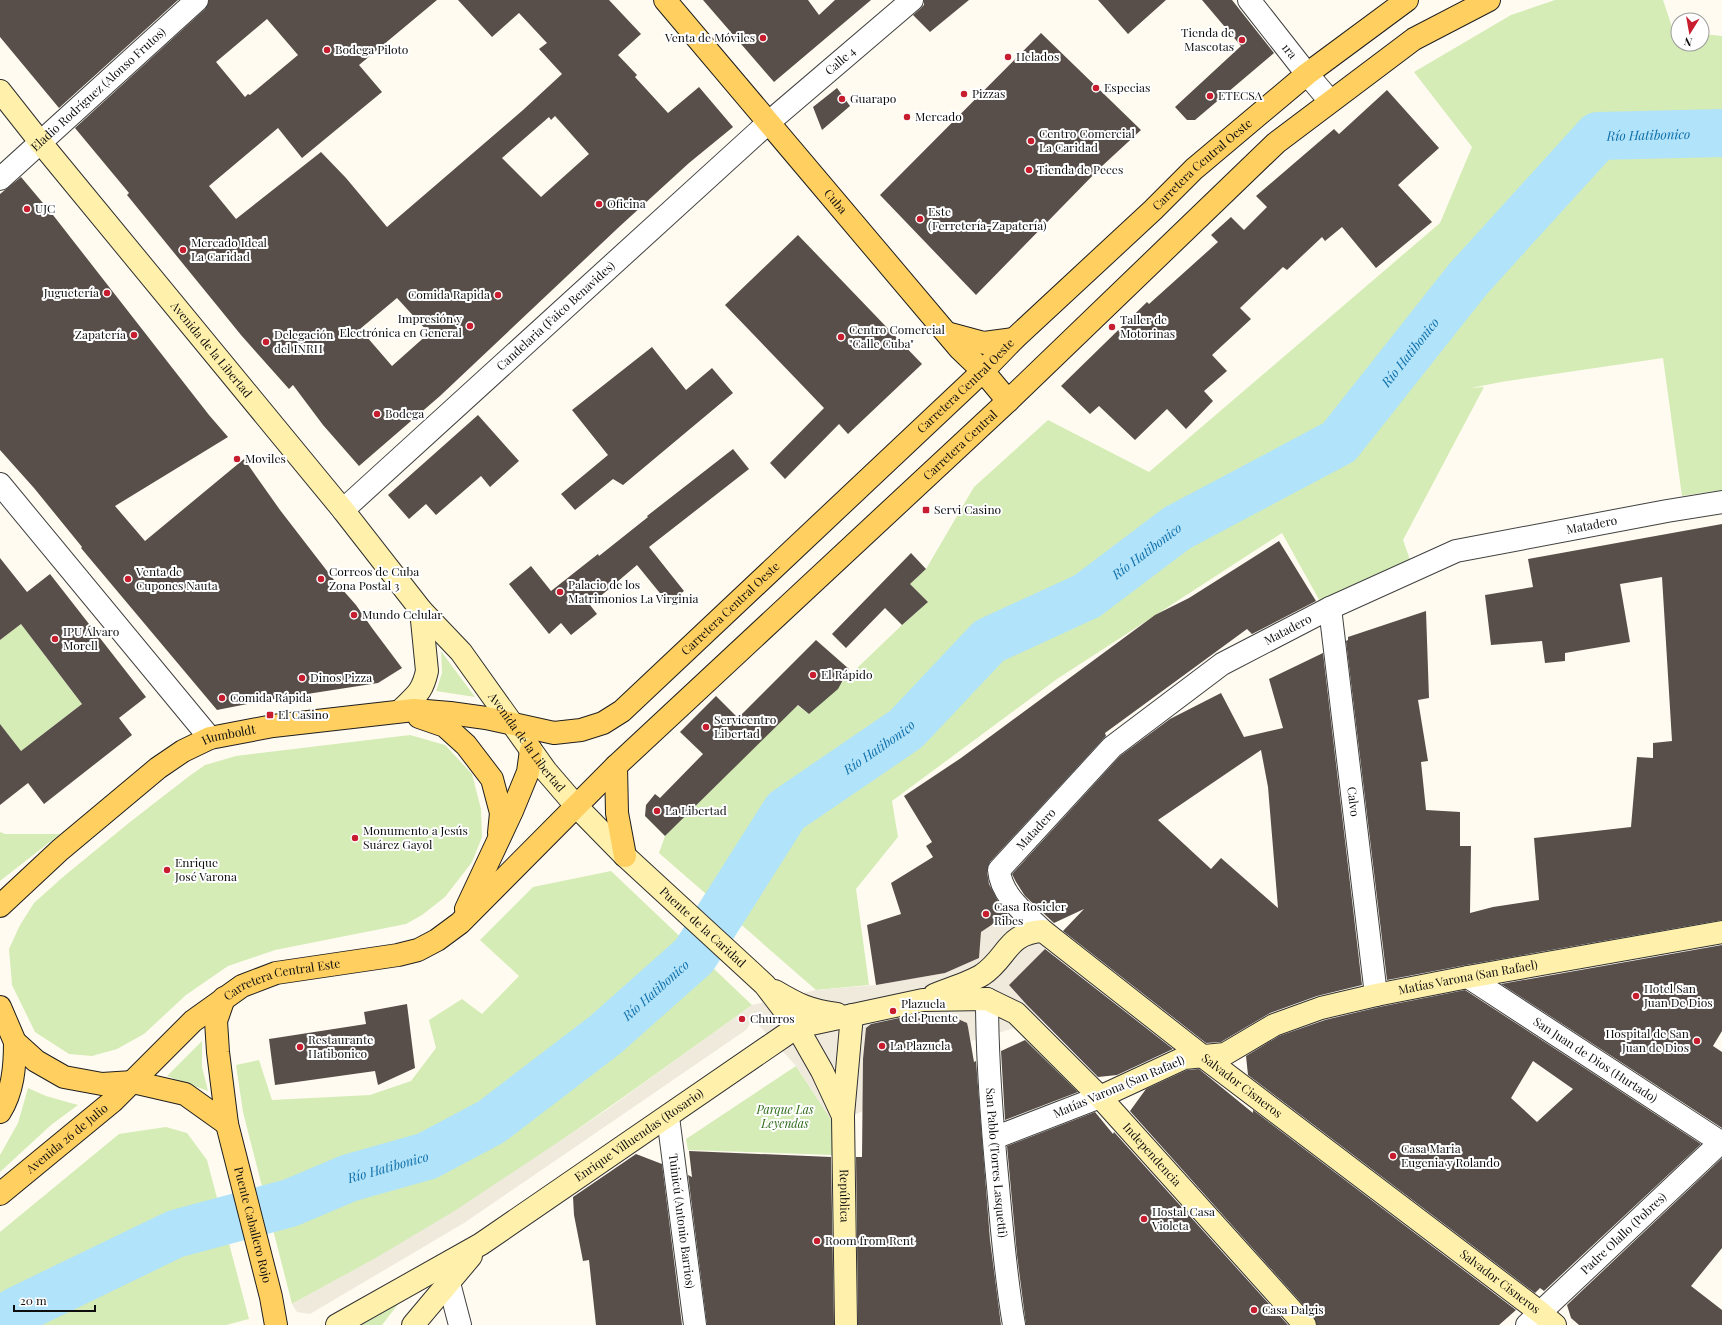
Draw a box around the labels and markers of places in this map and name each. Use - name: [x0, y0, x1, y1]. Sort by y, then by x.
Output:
- place label: Tienda de Mascotas: [1181, 24, 1234, 54]
- place label: Venta de Móviles: [664, 29, 755, 45]
- marker: Venta de Móviles: [758, 33, 768, 43]
- marker: Tienda de Mascotas: [1237, 35, 1247, 45]
- place label: Bodega Piloto: [335, 41, 409, 57]
- marker: Bodega Piloto: [322, 45, 332, 55]
- place label: Helados: [1016, 48, 1059, 64]
- marker: Helados: [1003, 52, 1013, 62]
- place label: Especias: [1104, 79, 1150, 95]
- marker: Especias: [1091, 83, 1101, 93]
- place label: Pizzas: [972, 85, 1005, 101]
- place label: ETECSA: [1218, 87, 1263, 103]
- marker: Pizzas: [959, 89, 969, 99]
- place label: Guarapo: [850, 90, 897, 106]
- marker: ETECSA: [1205, 91, 1215, 101]
- marker: Guarapo: [837, 94, 847, 104]
- place label: Mercado: [915, 108, 962, 124]
- marker: Mercado: [902, 112, 912, 122]
- place label: Centro Comercial La Caridad: [1039, 125, 1135, 155]
- marker: Centro Comercial La Caridad: [1026, 136, 1036, 146]
- place label: Tienda de Peces: [1037, 161, 1123, 177]
- marker: Tienda de Peces: [1024, 165, 1034, 175]
- place label: Oficina: [607, 195, 646, 211]
- marker: Oficina: [594, 199, 604, 209]
- place label: UJC: [35, 200, 55, 216]
- place label: Este (Ferretería-Zapatería): [928, 203, 1047, 233]
- marker: UJC: [22, 204, 32, 214]
- marker: Este (Ferretería-Zapatería): [915, 214, 925, 224]
- place label: Mercado Ideal La Caridad: [191, 234, 268, 264]
- marker: Mercado Ideal La Caridad: [178, 245, 188, 255]
- place label: Juguetería: [43, 284, 99, 300]
- place label: Comida Rapida: [408, 286, 490, 302]
- marker: Juguetería: [102, 288, 112, 298]
- marker: Comida Rapida: [493, 290, 503, 300]
- place label: Impresión y Electrónica en General: [340, 310, 463, 340]
- place label: Taller de Motorinas: [1120, 311, 1175, 341]
- marker: Impresión y Electrónica en General: [465, 321, 475, 331]
- place label: Centro Comercial "Calle Cuba": [849, 321, 945, 351]
- marker: Taller de Motorinas: [1107, 322, 1117, 332]
- place label: Zapatería: [75, 326, 126, 342]
- place label: Delegación del INRH: [274, 326, 333, 356]
- marker: Zapatería: [129, 330, 139, 340]
- marker: Centro Comercial "Calle Cuba": [836, 332, 846, 342]
- marker: Delegación del INRH: [261, 337, 271, 347]
- place label: Bodega: [385, 405, 424, 421]
- marker: Bodega: [372, 409, 382, 419]
- place label: Moviles: [245, 450, 286, 466]
- marker: Moviles: [232, 454, 242, 464]
- place label: Servi Casino: [934, 501, 1002, 517]
- marker: Servi Casino: [921, 505, 931, 515]
- place label: Venta de Cupones Nauta: [135, 563, 218, 593]
- place label: Correos de Cuba Zona Postal 3: [329, 563, 419, 593]
- marker: Venta de Cupones Nauta: [123, 574, 133, 584]
- marker: Correos de Cuba Zona Postal 3: [316, 574, 326, 584]
- place label: Palacio de los Matrimonios La Virginia: [568, 576, 698, 606]
- marker: Palacio de los Matrimonios La Virginia: [555, 587, 565, 597]
- place label: Mundo Celular: [362, 606, 443, 622]
- marker: Mundo Celular: [349, 610, 359, 620]
- place label: IPU Álvaro Morell: [63, 623, 120, 653]
- marker: IPU Álvaro Morell: [50, 634, 60, 644]
- place label: El Rápido: [821, 666, 873, 682]
- place label: Dinos Pizza: [310, 669, 372, 685]
- marker: El Rápido: [808, 670, 818, 680]
- marker: Dinos Pizza: [297, 673, 307, 683]
- place label: Comida Rápida: [230, 689, 312, 705]
- marker: Comida Rápida: [217, 693, 227, 703]
- place label: El Casino: [278, 706, 329, 722]
- marker: El Casino: [265, 710, 275, 720]
- place label: Servicentro Libertad: [714, 711, 777, 741]
- marker: Servicentro Libertad: [701, 722, 711, 732]
- place label: La Libertad: [665, 802, 727, 818]
- marker: La Libertad: [652, 806, 662, 816]
- place label: Monumento a Jesús Suárez Gayol: [363, 822, 468, 852]
- marker: Monumento a Jesús Suárez Gayol: [350, 833, 360, 843]
- place label: Enrique José Varona: [174, 854, 237, 884]
- marker: Enrique José Varona: [162, 865, 172, 875]
- place label: Casa Rosicler Ribes: [994, 898, 1067, 928]
- marker: Casa Rosicler Ribes: [981, 909, 991, 919]
- place label: Hotel San Juan De Dios: [1643, 980, 1713, 1010]
- marker: Hotel San Juan De Dios: [1631, 991, 1641, 1001]
- place label: Plazuela del Puente: [901, 995, 958, 1025]
- marker: Plazuela del Puente: [888, 1006, 898, 1016]
- place label: Churros: [750, 1010, 795, 1026]
- marker: Churros: [737, 1014, 747, 1024]
- place label: Hospital de San Juan de Dios: [1605, 1025, 1689, 1055]
- place label: Restaurante Hatibonico: [308, 1031, 373, 1061]
- marker: Hospital de San Juan de Dios: [1692, 1036, 1702, 1046]
- place label: La Plazuela: [890, 1037, 950, 1053]
- marker: La Plazuela: [877, 1041, 887, 1051]
- marker: Restaurante Hatibonico: [295, 1042, 305, 1052]
- place label: Casa Maria Eugenia y Rolando: [1401, 1140, 1500, 1170]
- marker: Casa Maria Eugenia y Rolando: [1388, 1151, 1398, 1161]
- place label: Hostal Casa Violeta: [1151, 1203, 1215, 1233]
- marker: Hostal Casa Violeta: [1139, 1214, 1149, 1224]
- place label: Room from Rent: [825, 1232, 915, 1248]
- marker: Room from Rent: [812, 1236, 822, 1246]
- place label: Casa Dalgis: [1262, 1301, 1324, 1317]
- marker: Casa Dalgis: [1249, 1305, 1259, 1315]

